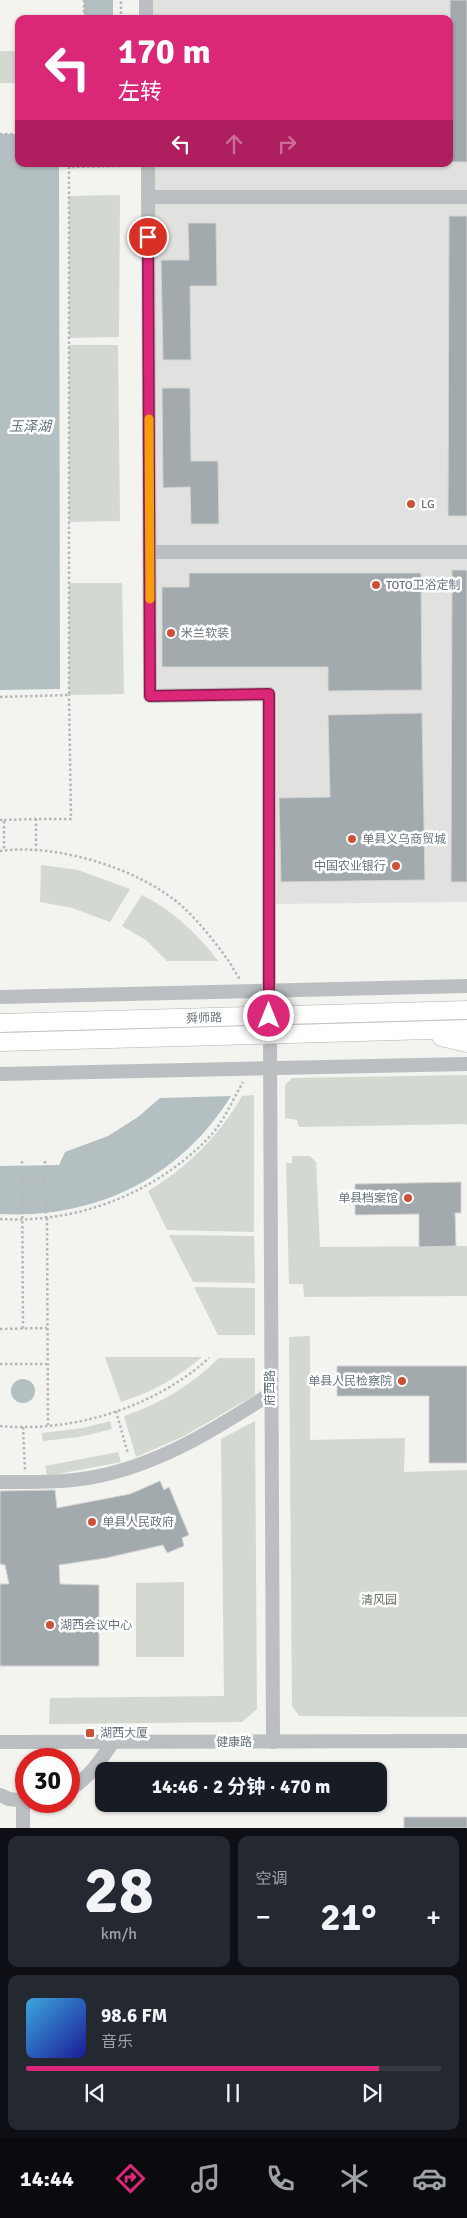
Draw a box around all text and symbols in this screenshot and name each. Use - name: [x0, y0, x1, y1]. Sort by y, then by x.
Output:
- text: 170 m: [118, 30, 211, 73]
- icon: left: [35, 35, 100, 100]
- text: 左转: [118, 78, 162, 105]
- icon: left: [167, 130, 195, 158]
- icon: ahead: [220, 130, 248, 158]
- icon: right: [273, 130, 301, 158]
- pin: [127, 216, 169, 258]
- icon: arrive: [134, 223, 162, 251]
- water label: 玉泽湖: [9, 418, 53, 435]
- place label: LG: [421, 497, 435, 512]
- marker: LG: [405, 498, 417, 510]
- place label: TOTO卫浴定制: [386, 578, 461, 593]
- marker: TOTO卫浴定制: [370, 579, 382, 591]
- place label: 米兰软装: [181, 626, 229, 641]
- marker: 米兰软装: [165, 627, 177, 639]
- place label: 单县义乌商贸城: [362, 832, 446, 847]
- marker: 单县义乌商贸城: [346, 833, 358, 845]
- place label: 中国农业银行: [314, 859, 386, 874]
- marker: 中国农业银行: [390, 860, 402, 872]
- position arrow: [242, 989, 294, 1041]
- street label: 舜师路: [186, 1010, 222, 1027]
- place label: 单县档案馆: [338, 1191, 398, 1206]
- marker: 单县档案馆: [402, 1192, 414, 1204]
- street label: 府西路: [263, 1370, 278, 1406]
- place label: 单县人民检察院: [308, 1374, 392, 1389]
- marker: 单县人民检察院: [396, 1375, 408, 1387]
- place label: 单县人民政府: [102, 1515, 174, 1530]
- marker: 单县人民政府: [86, 1516, 98, 1528]
- park label: 清风园: [361, 1593, 397, 1608]
- place label: 湖西会议中心: [60, 1618, 132, 1633]
- marker: 湖西会议中心: [44, 1619, 56, 1631]
- place label: 湖西大厦: [100, 1726, 148, 1741]
- marker: 湖西大厦: [84, 1727, 96, 1739]
- street label: 健康路: [216, 1735, 252, 1750]
- speed limit sign: 30: [15, 1748, 80, 1813]
- text: 14:46 · 2 分钟 · 470 m: [152, 1775, 330, 1799]
- text: 28: [84, 1851, 154, 1931]
- text: 空调: [256, 1869, 288, 1889]
- text: 21°: [320, 1894, 376, 1941]
- text: −: [256, 1900, 271, 1934]
- text: +: [426, 1900, 441, 1934]
- text: km/h: [101, 1924, 137, 1944]
- text: 98.6 FM: [101, 2004, 167, 2028]
- text: 音乐: [101, 2032, 133, 2052]
- icon: previous: [81, 2079, 109, 2107]
- icon: pause: [219, 2079, 247, 2107]
- icon: next: [358, 2079, 386, 2107]
- icon: directions: [113, 2161, 148, 2196]
- icon: music: [188, 2161, 223, 2196]
- icon: phone: [263, 2161, 298, 2196]
- icon: climate: [337, 2161, 372, 2196]
- icon: car: [412, 2161, 447, 2196]
- text: 14:44: [20, 2165, 74, 2192]

